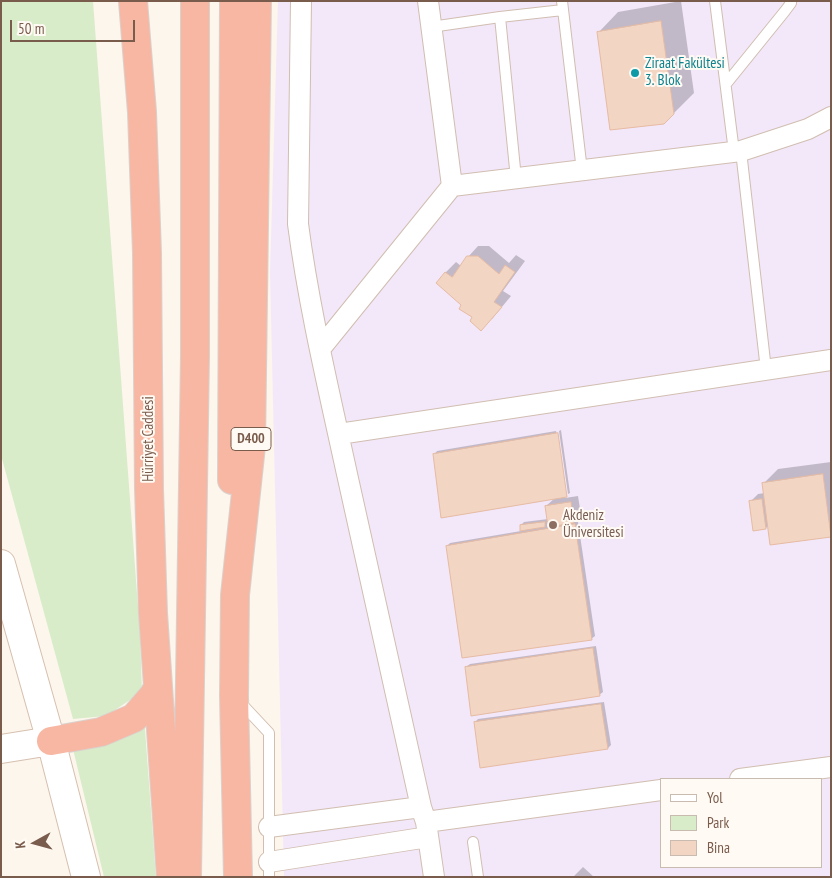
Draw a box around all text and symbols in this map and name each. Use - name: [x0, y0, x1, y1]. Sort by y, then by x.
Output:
- scale bar: [12, 10, 138, 42]
- text: 50 m: [18, 19, 44, 38]
- place label: Ziraat Fakültesi 3. Blok: [645, 55, 725, 90]
- marker: Ziraat Fakültesi 3. Blok: [629, 67, 641, 79]
- street label: Hürriyet Caddesi: [140, 396, 158, 482]
- road number: D400: [231, 428, 271, 450]
- place label: Akdeniz Üniversitesi: [563, 507, 624, 542]
- marker: Akdeniz Üniversitesi: [547, 519, 559, 531]
- legend: [660, 778, 822, 868]
- text: Yol: [707, 788, 723, 807]
- text: Park: [707, 813, 729, 832]
- north arrow: [10, 818, 60, 868]
- text: Bina: [707, 838, 730, 857]
- text: K: [11, 840, 29, 850]

